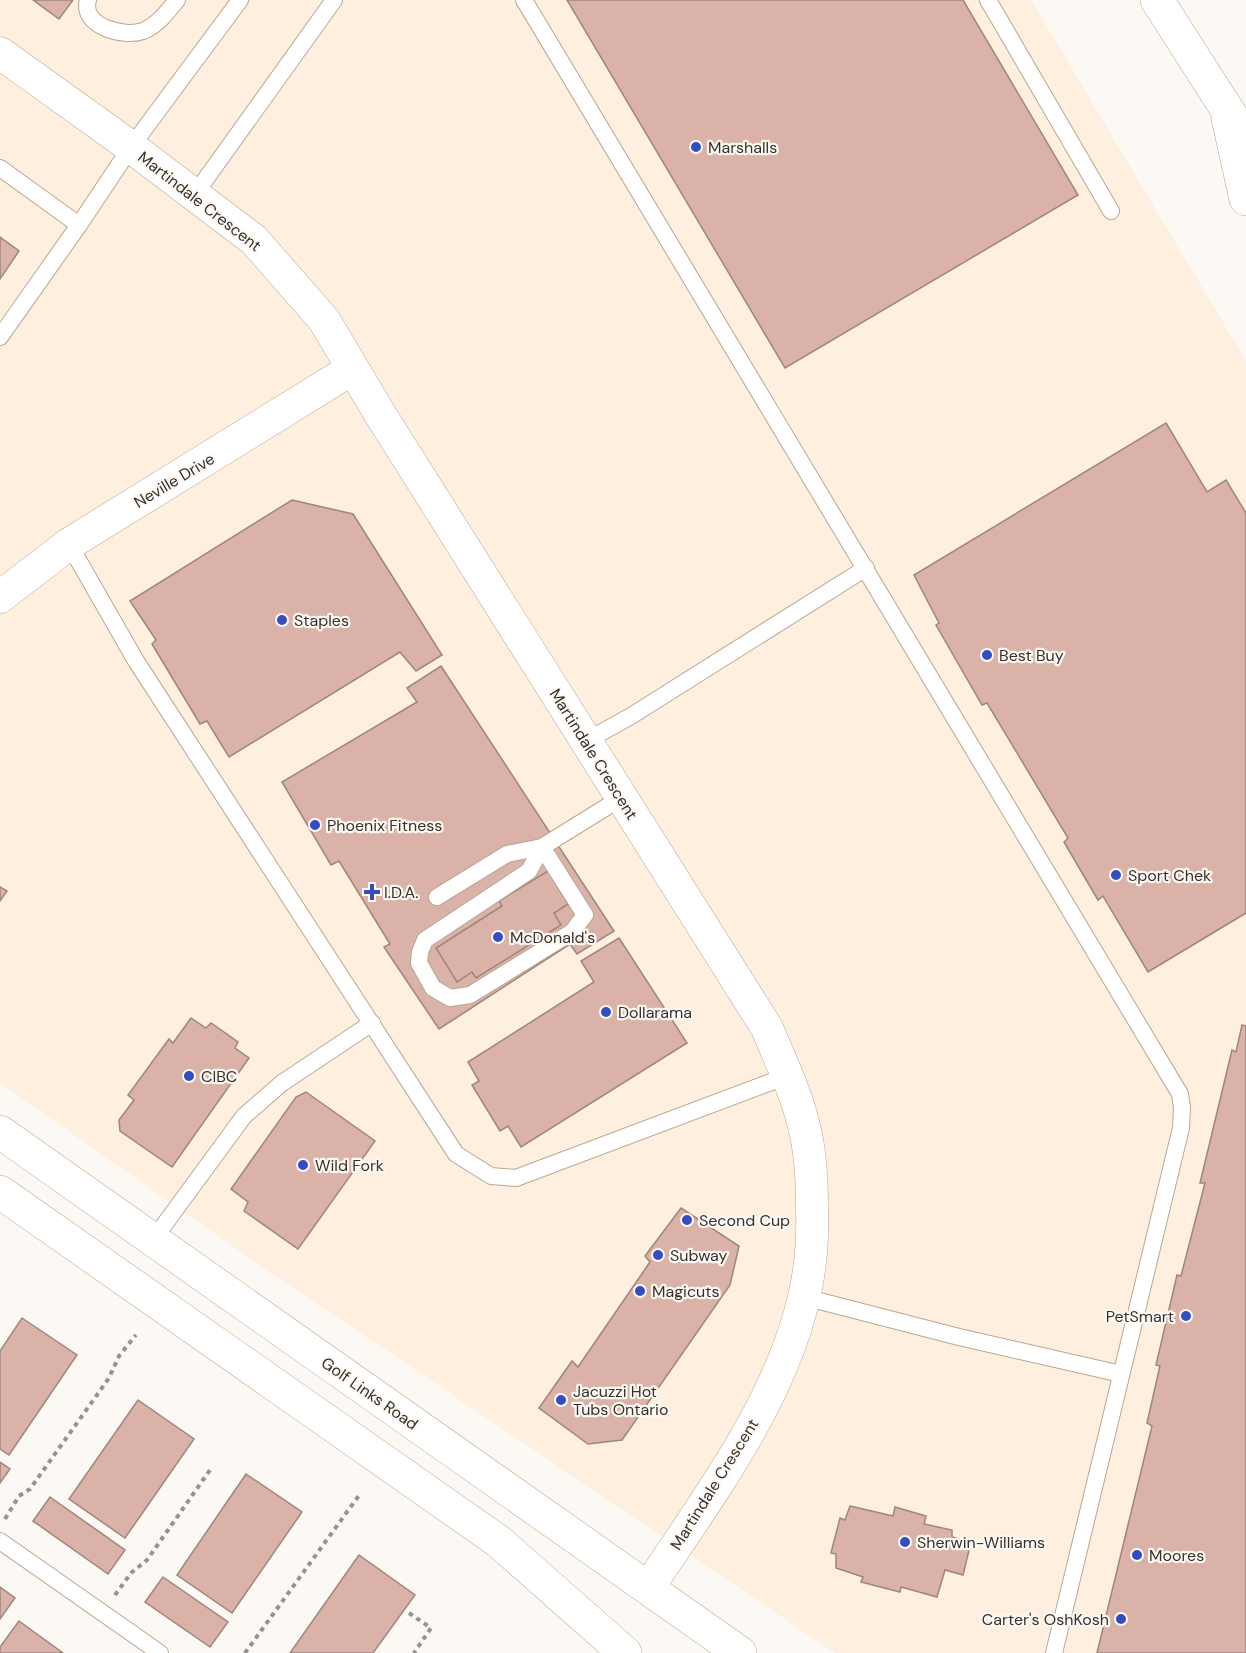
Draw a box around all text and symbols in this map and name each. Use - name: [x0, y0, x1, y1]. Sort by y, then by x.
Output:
- place label: Marshalls: [708, 137, 777, 158]
- marker: Marshalls: [689, 140, 703, 154]
- street label: Martindale Crescent: [134, 147, 266, 256]
- street label: Neville Drive: [130, 448, 218, 513]
- place label: Staples: [294, 610, 349, 631]
- marker: Staples: [275, 613, 289, 627]
- place label: Best Buy: [999, 645, 1064, 666]
- marker: Best Buy: [980, 648, 994, 662]
- street label: Martindale Crescent: [545, 685, 642, 824]
- place label: Phoenix Fitness: [327, 815, 442, 836]
- marker: Phoenix Fitness: [308, 818, 322, 832]
- place label: Sport Chek: [1128, 865, 1211, 886]
- marker: Sport Chek: [1109, 868, 1123, 882]
- place label: I.D.A.: [384, 882, 418, 903]
- marker: I.D.A.: [365, 885, 379, 899]
- place label: McDonald's: [510, 927, 595, 948]
- marker: McDonald's: [491, 930, 505, 944]
- place label: Dollarama: [618, 1002, 692, 1023]
- marker: Dollarama: [599, 1005, 613, 1019]
- place label: CIBC: [201, 1066, 237, 1087]
- marker: CIBC: [182, 1069, 196, 1083]
- place label: Wild Fork: [315, 1155, 384, 1176]
- marker: Wild Fork: [296, 1158, 310, 1172]
- place label: Second Cup: [699, 1210, 790, 1231]
- marker: Second Cup: [680, 1213, 694, 1227]
- place label: Subway: [670, 1245, 728, 1266]
- marker: Subway: [651, 1248, 665, 1262]
- place label: Magicuts: [652, 1281, 720, 1302]
- marker: Magicuts: [633, 1284, 647, 1298]
- place label: PetSmart: [1106, 1306, 1174, 1327]
- marker: PetSmart: [1179, 1309, 1193, 1323]
- street label: Golf Links Road: [317, 1352, 422, 1435]
- place label: Jacuzzi Hot Tubs Ontario: [573, 1381, 668, 1420]
- marker: Jacuzzi Hot Tubs Ontario: [554, 1393, 568, 1407]
- street label: Martindale Crescent: [666, 1415, 763, 1554]
- place label: Sherwin-Williams: [917, 1532, 1045, 1553]
- marker: Sherwin-Williams: [898, 1535, 912, 1549]
- place label: Moores: [1149, 1545, 1204, 1566]
- marker: Moores: [1130, 1548, 1144, 1562]
- place label: Carter's OshKosh: [982, 1609, 1109, 1630]
- marker: Carter's OshKosh: [1114, 1612, 1128, 1626]

